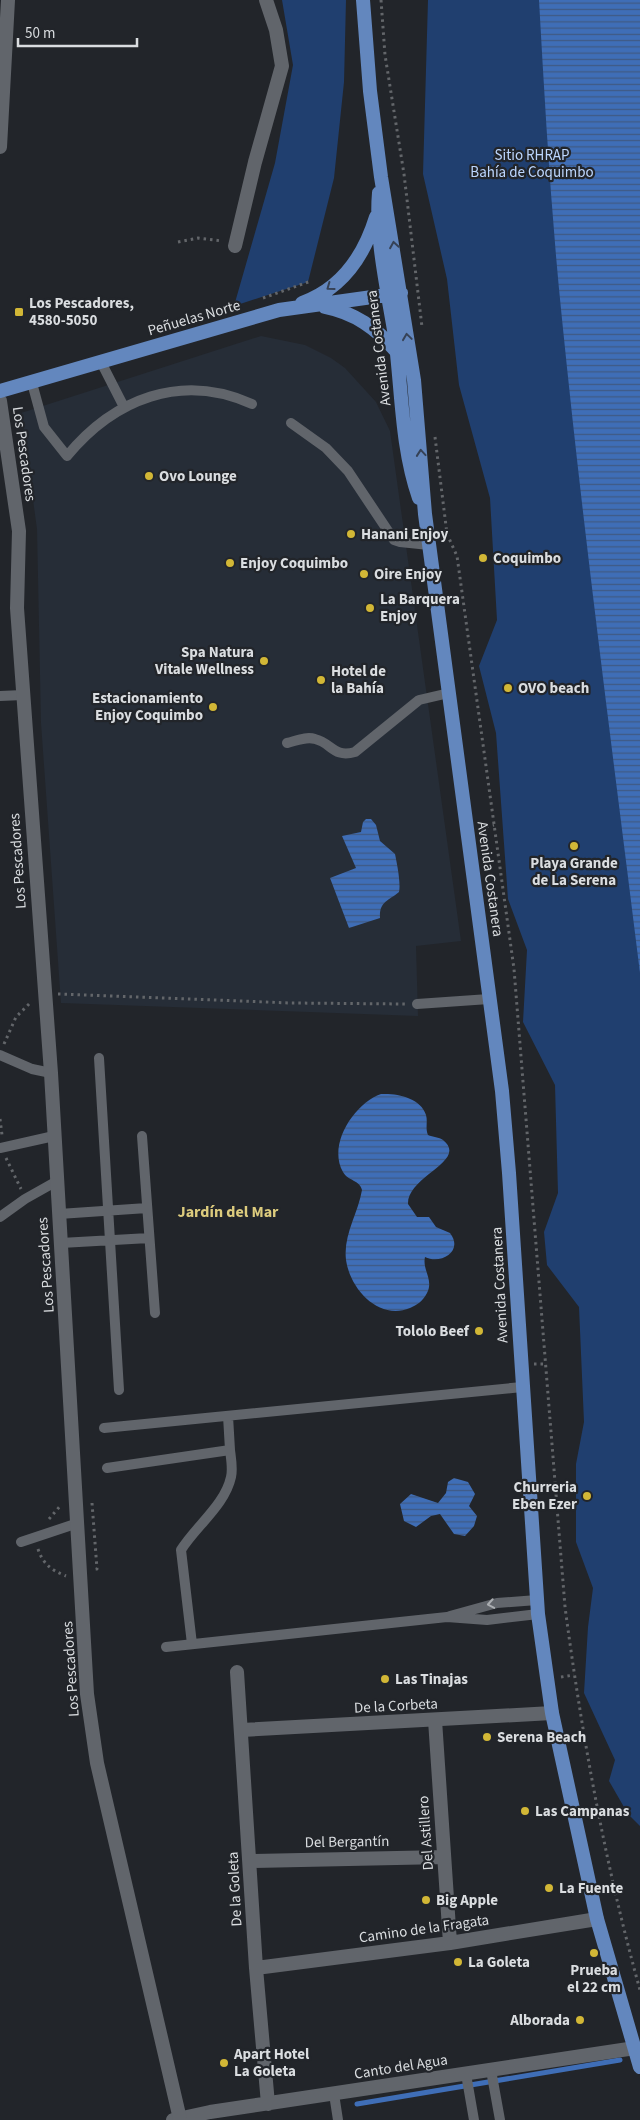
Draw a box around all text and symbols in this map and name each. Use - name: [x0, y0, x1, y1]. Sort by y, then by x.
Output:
- scale bar: [18, 15, 136, 47]
- text: 50 m: [25, 23, 55, 44]
- park label: Sitio RHRAP Bahía de Coquimbo: [470, 145, 594, 183]
- one-way arrow: [389, 241, 399, 249]
- one-way arrow: [327, 282, 336, 290]
- street label: Avenida Costanera: [361, 289, 397, 407]
- place label: Los Pescadores, 4580-5050: [29, 293, 134, 331]
- street label: Peñuelas Norte: [145, 295, 243, 341]
- marker: Los Pescadores, 4580-5050: [13, 306, 25, 318]
- one-way arrow: [403, 332, 413, 341]
- street label: Los Pescadores: [7, 405, 41, 503]
- one-way arrow: [416, 448, 427, 456]
- place label: Ovo Lounge: [159, 466, 237, 487]
- marker: Ovo Lounge: [143, 470, 155, 482]
- place label: Hanani Enjoy: [361, 524, 448, 545]
- marker: Hanani Enjoy: [345, 528, 357, 540]
- place label: Coquimbo: [493, 548, 561, 569]
- marker: Coquimbo: [477, 552, 489, 564]
- place label: Enjoy Coquimbo: [240, 553, 348, 574]
- marker: Enjoy Coquimbo: [224, 557, 236, 569]
- place label: Oire Enjoy: [374, 564, 442, 585]
- marker: Oire Enjoy: [358, 568, 370, 580]
- place label: La Barquera Enjoy: [380, 589, 460, 627]
- marker: La Barquera Enjoy: [364, 602, 376, 614]
- place label: Spa Natura Vitale Wellness: [154, 642, 254, 680]
- marker: Spa Natura Vitale Wellness: [258, 655, 270, 667]
- place label: Hotel de la Bahía: [331, 661, 386, 699]
- marker: Hotel de la Bahía: [315, 674, 327, 686]
- place label: OVO beach: [518, 678, 589, 699]
- marker: OVO beach: [502, 682, 514, 694]
- place label: Estacionamiento Enjoy Coquimbo: [92, 688, 203, 726]
- marker: Estacionamiento Enjoy Coquimbo: [207, 701, 219, 713]
- street label: Los Pescadores: [4, 812, 32, 910]
- street label: Avenida Costanera: [472, 820, 508, 938]
- marker: Playa Grande de La Serena: [568, 840, 580, 852]
- place label: Playa Grande de La Serena: [530, 853, 618, 891]
- district label: Jardín del Mar: [178, 1201, 279, 1223]
- street label: Los Pescadores: [32, 1216, 60, 1314]
- street label: Avenida Costanera: [486, 1226, 514, 1344]
- place label: Tololo Beef: [396, 1321, 470, 1342]
- marker: Tololo Beef: [473, 1325, 485, 1337]
- place label: Churreria Eben Ezer: [512, 1477, 577, 1515]
- marker: Churreria Eben Ezer: [581, 1490, 593, 1502]
- one-way arrow: [487, 1599, 496, 1609]
- street label: Los Pescadores: [57, 1620, 85, 1718]
- place label: Las Tinajas: [395, 1669, 468, 1690]
- marker: Las Tinajas: [379, 1673, 391, 1685]
- street label: De la Corbeta: [354, 1693, 438, 1719]
- place label: Serena Beach: [497, 1727, 586, 1748]
- marker: Serena Beach: [481, 1731, 493, 1743]
- street label: Del Astillero: [413, 1795, 439, 1871]
- place label: Las Campanas: [535, 1801, 630, 1822]
- marker: Las Campanas: [519, 1805, 531, 1817]
- street label: Del Bergantín: [304, 1831, 390, 1853]
- street label: De la Goleta: [223, 1851, 247, 1927]
- place label: La Fuente: [559, 1878, 624, 1899]
- marker: La Fuente: [543, 1882, 555, 1894]
- place label: Big Apple: [436, 1890, 498, 1911]
- marker: Big Apple: [420, 1894, 432, 1906]
- street label: Camino de la Fragata: [358, 1909, 490, 1949]
- marker: Prueba el 22 cm: [588, 1947, 600, 1959]
- place label: La Goleta: [468, 1952, 530, 1973]
- marker: La Goleta: [452, 1956, 464, 1968]
- place label: Prueba el 22 cm: [567, 1960, 621, 1998]
- place label: Alborada: [509, 2010, 570, 2031]
- marker: Alborada: [574, 2014, 586, 2026]
- place label: Apart Hotel La Goleta: [233, 2044, 310, 2082]
- street label: Canto del Agua: [353, 2049, 449, 2085]
- marker: Apart Hotel La Goleta: [218, 2057, 230, 2069]

